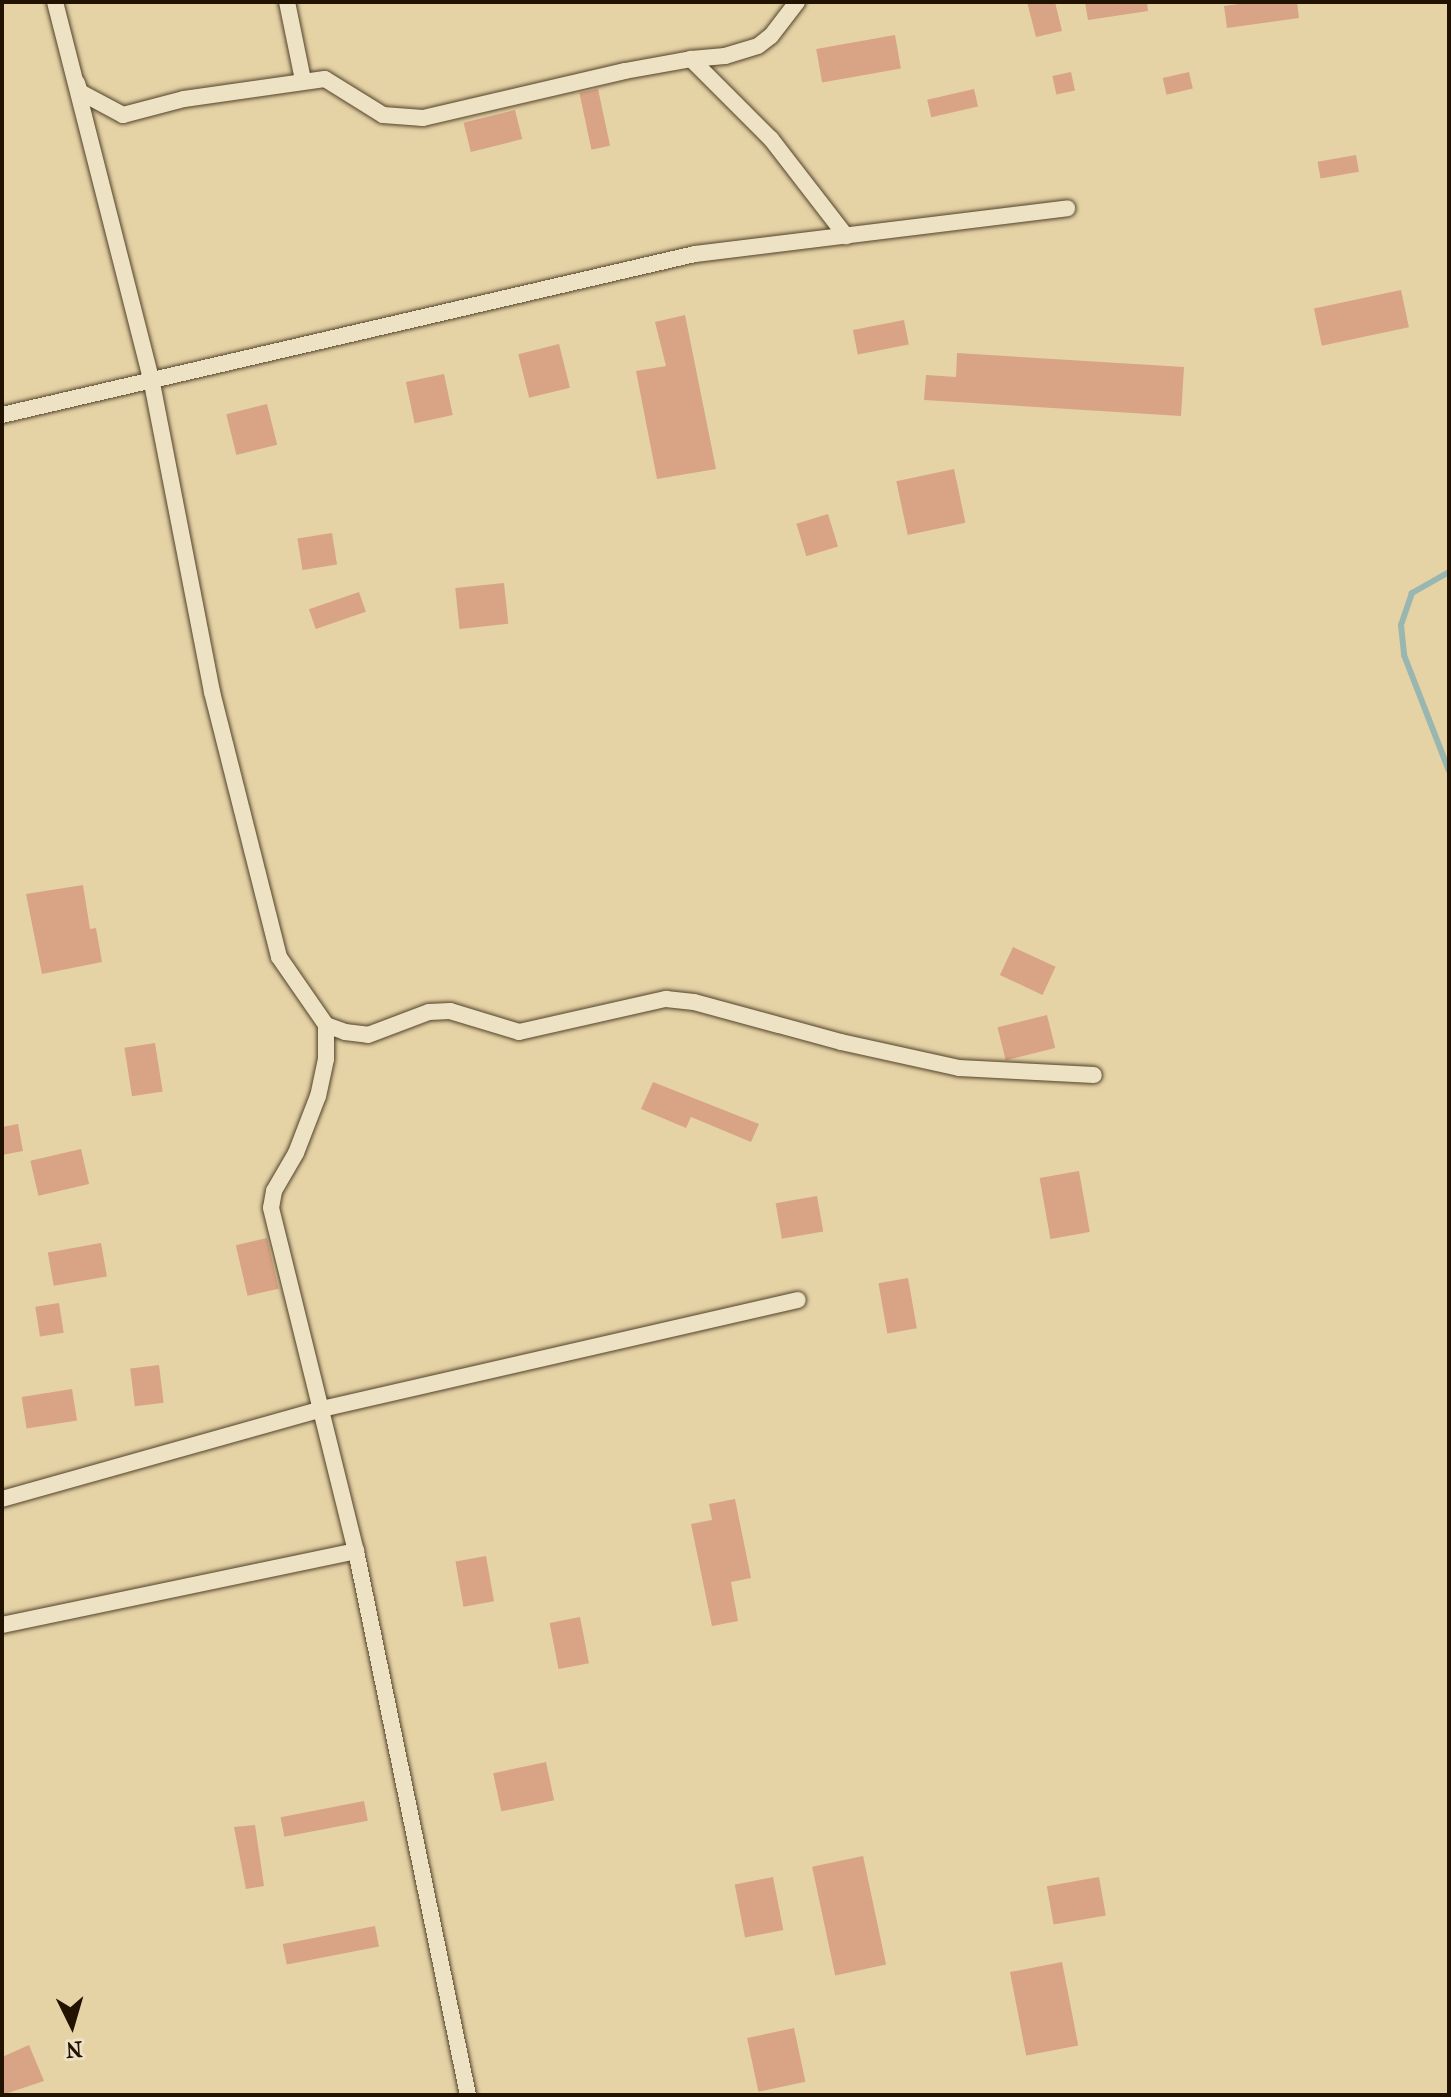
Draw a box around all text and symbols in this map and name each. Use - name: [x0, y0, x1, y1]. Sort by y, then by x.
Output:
- north arrow: [32, 1985, 112, 2065]
- text: N: [65, 2035, 84, 2063]

